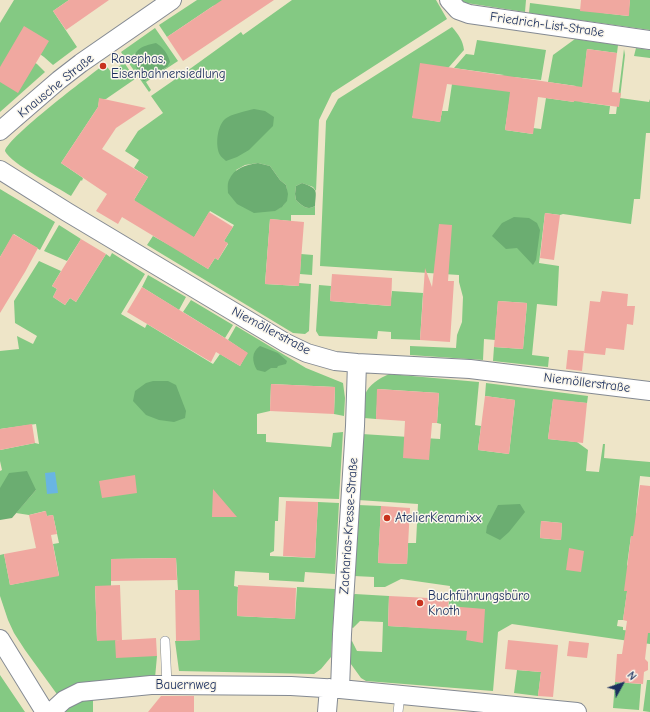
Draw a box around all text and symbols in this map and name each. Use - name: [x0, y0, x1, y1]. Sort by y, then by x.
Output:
- street label: Friedrich-List-Straße: [489, 9, 605, 41]
- street label: Knausche Straße: [15, 51, 97, 121]
- place label: Rasephas, Eisenbahnersiedlung: [111, 51, 226, 82]
- marker: Rasephas, Eisenbahnersiedlung: [98, 61, 108, 71]
- street label: Niemöllerstraße: [229, 304, 313, 358]
- street label: Niemöllerstraße: [543, 370, 631, 396]
- street label: Zacharias-Kresse-Straße: [336, 457, 362, 595]
- place label: AtelierKeramixx: [395, 510, 481, 526]
- marker: AtelierKeramixx: [382, 513, 392, 523]
- place label: Buchführungsbüro Knoth: [428, 588, 530, 619]
- marker: Buchführungsbüro Knoth: [415, 598, 425, 608]
- north arrow: [602, 664, 642, 704]
- text: N: [624, 669, 639, 683]
- street label: Bauernweg: [155, 677, 217, 693]

